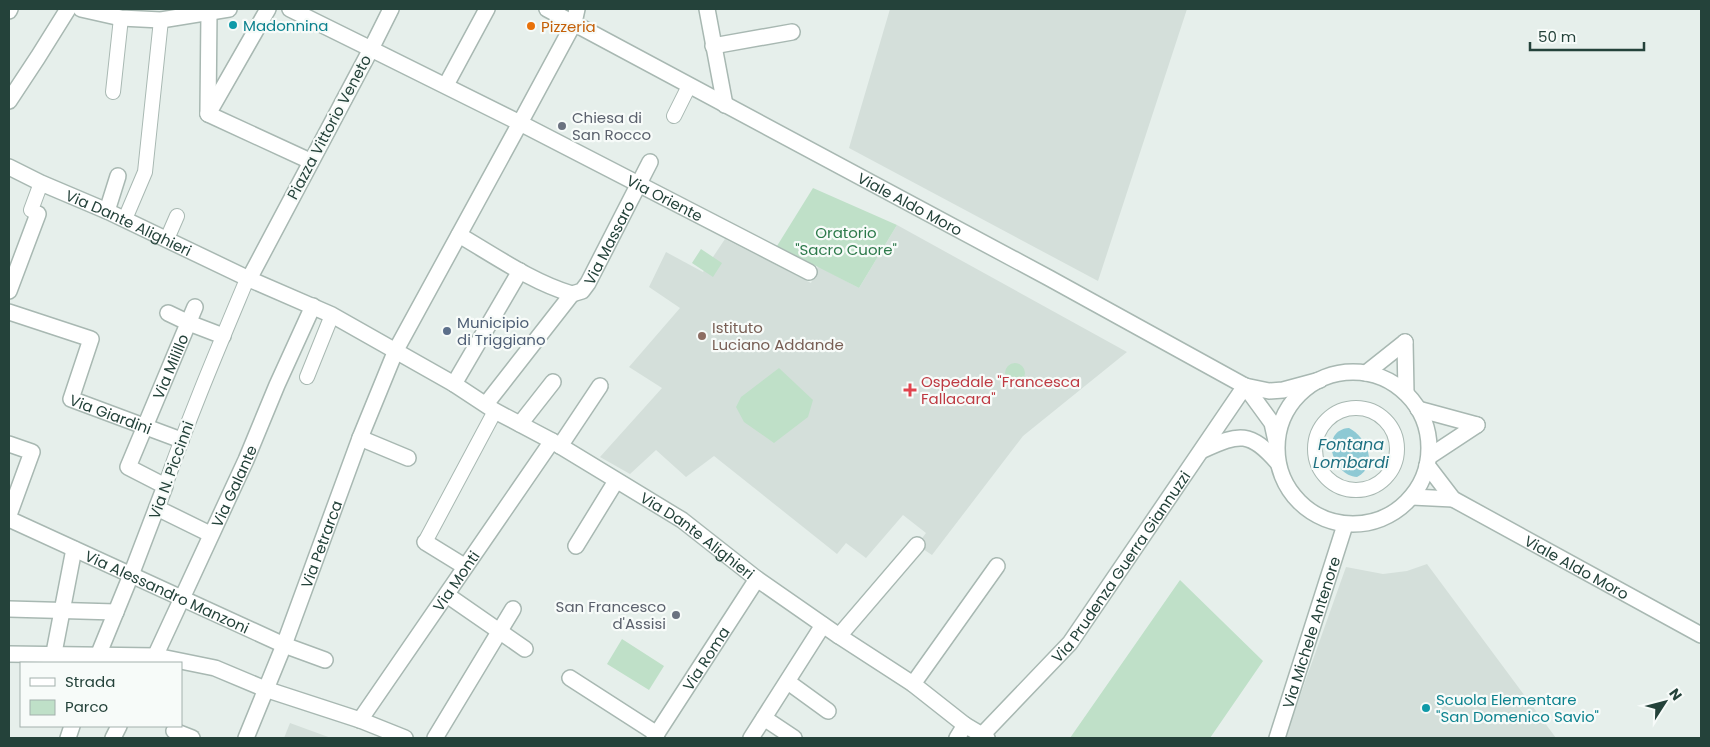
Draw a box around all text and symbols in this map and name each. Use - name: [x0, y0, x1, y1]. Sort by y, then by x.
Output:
- place label: Madonnina: [243, 15, 328, 36]
- place label: Pizzeria: [541, 16, 596, 37]
- marker: Madonnina: [227, 19, 239, 31]
- marker: Pizzeria: [525, 20, 537, 32]
- scale bar: [1530, 20, 1644, 52]
- text: 50 m: [1538, 26, 1576, 47]
- street label: Piazza Vittorio Veneto: [282, 51, 376, 203]
- place label: Chiesa di San Rocco: [572, 107, 651, 145]
- marker: Chiesa di San Rocco: [556, 120, 568, 132]
- street label: Viale Aldo Moro: [854, 167, 966, 240]
- street label: Via Oriente: [623, 169, 707, 226]
- street label: Via Dante Alighieri: [63, 184, 195, 261]
- street label: Via Massaro: [578, 197, 639, 288]
- park label: Oratorio "Sacro Cuore": [795, 222, 897, 260]
- place label: Municipio di Triggiano: [457, 312, 546, 350]
- place label: Istituto Luciano Addande: [712, 317, 844, 355]
- marker: Municipio di Triggiano: [441, 325, 453, 337]
- marker: Istituto Luciano Addande: [696, 330, 708, 342]
- street label: Via Milillo: [147, 331, 193, 402]
- place label: Ospedale "Francesca Fallacara": [921, 371, 1080, 409]
- marker: Ospedale "Francesca Fallacara": [903, 383, 917, 397]
- street label: Via Giardini: [67, 389, 155, 439]
- street label: Via N. Piccinni: [144, 418, 198, 522]
- water label: Fontana Lombardi: [1313, 433, 1390, 474]
- street label: Via Galante: [206, 442, 262, 530]
- street label: Via Prudenza Guerra Giannuzzi: [1046, 466, 1195, 667]
- street label: Via Dante Alighieri: [636, 487, 759, 584]
- street label: Via Petrarca: [295, 497, 347, 591]
- street label: Viale Aldo Moro: [1521, 530, 1633, 604]
- street label: Via Alessandro Manzoni: [82, 545, 253, 638]
- street label: Via Monti: [428, 546, 484, 615]
- street label: Via Michele Antenore: [1277, 554, 1345, 711]
- place label: San Francesco d'Assisi: [556, 596, 666, 634]
- marker: San Francesco d'Assisi: [670, 609, 682, 621]
- street label: Via Roma: [677, 622, 734, 694]
- legend: [20, 662, 182, 727]
- text: Strada: [65, 671, 115, 692]
- north arrow: [1640, 677, 1690, 727]
- text: N: [1664, 684, 1687, 704]
- place label: Scuola Elementare "San Domenico Savio": [1436, 689, 1599, 727]
- text: Parco: [65, 696, 108, 717]
- marker: Scuola Elementare "San Domenico Savio": [1420, 702, 1432, 714]

